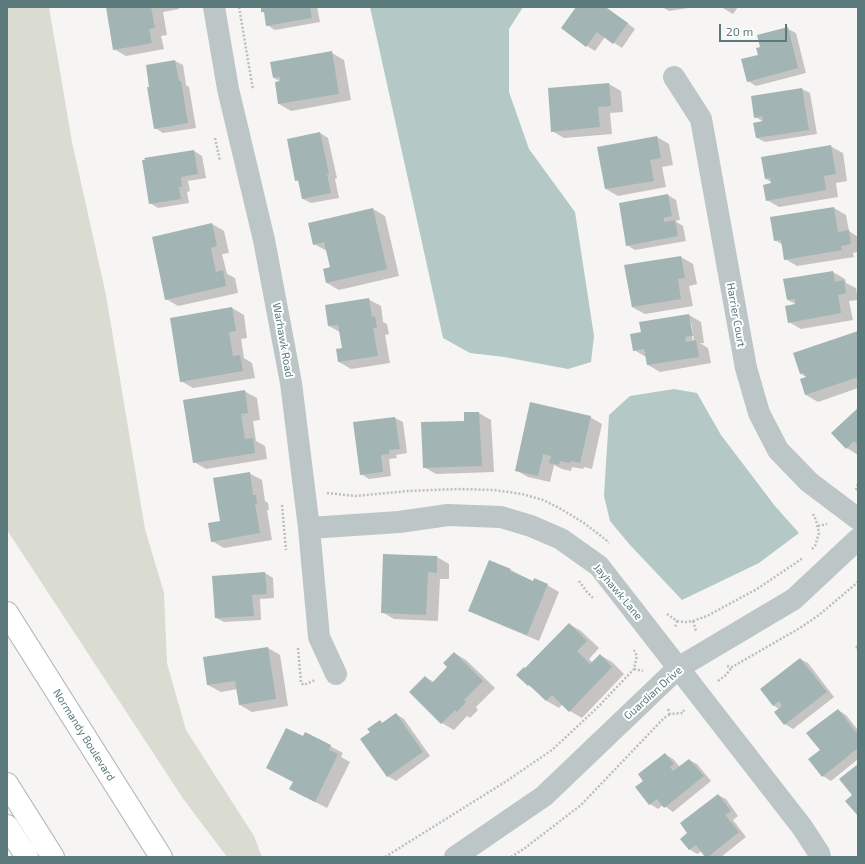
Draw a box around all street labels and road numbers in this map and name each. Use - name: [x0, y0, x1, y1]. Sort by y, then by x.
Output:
- street label: Harrier Court: [724, 282, 748, 348]
- street label: Warhawk Road: [270, 302, 296, 378]
- street label: Jayhawk Lane: [591, 561, 645, 623]
- street label: Guardian Drive: [621, 663, 685, 723]
- street label: Normandy Boulevard: [50, 687, 118, 783]

